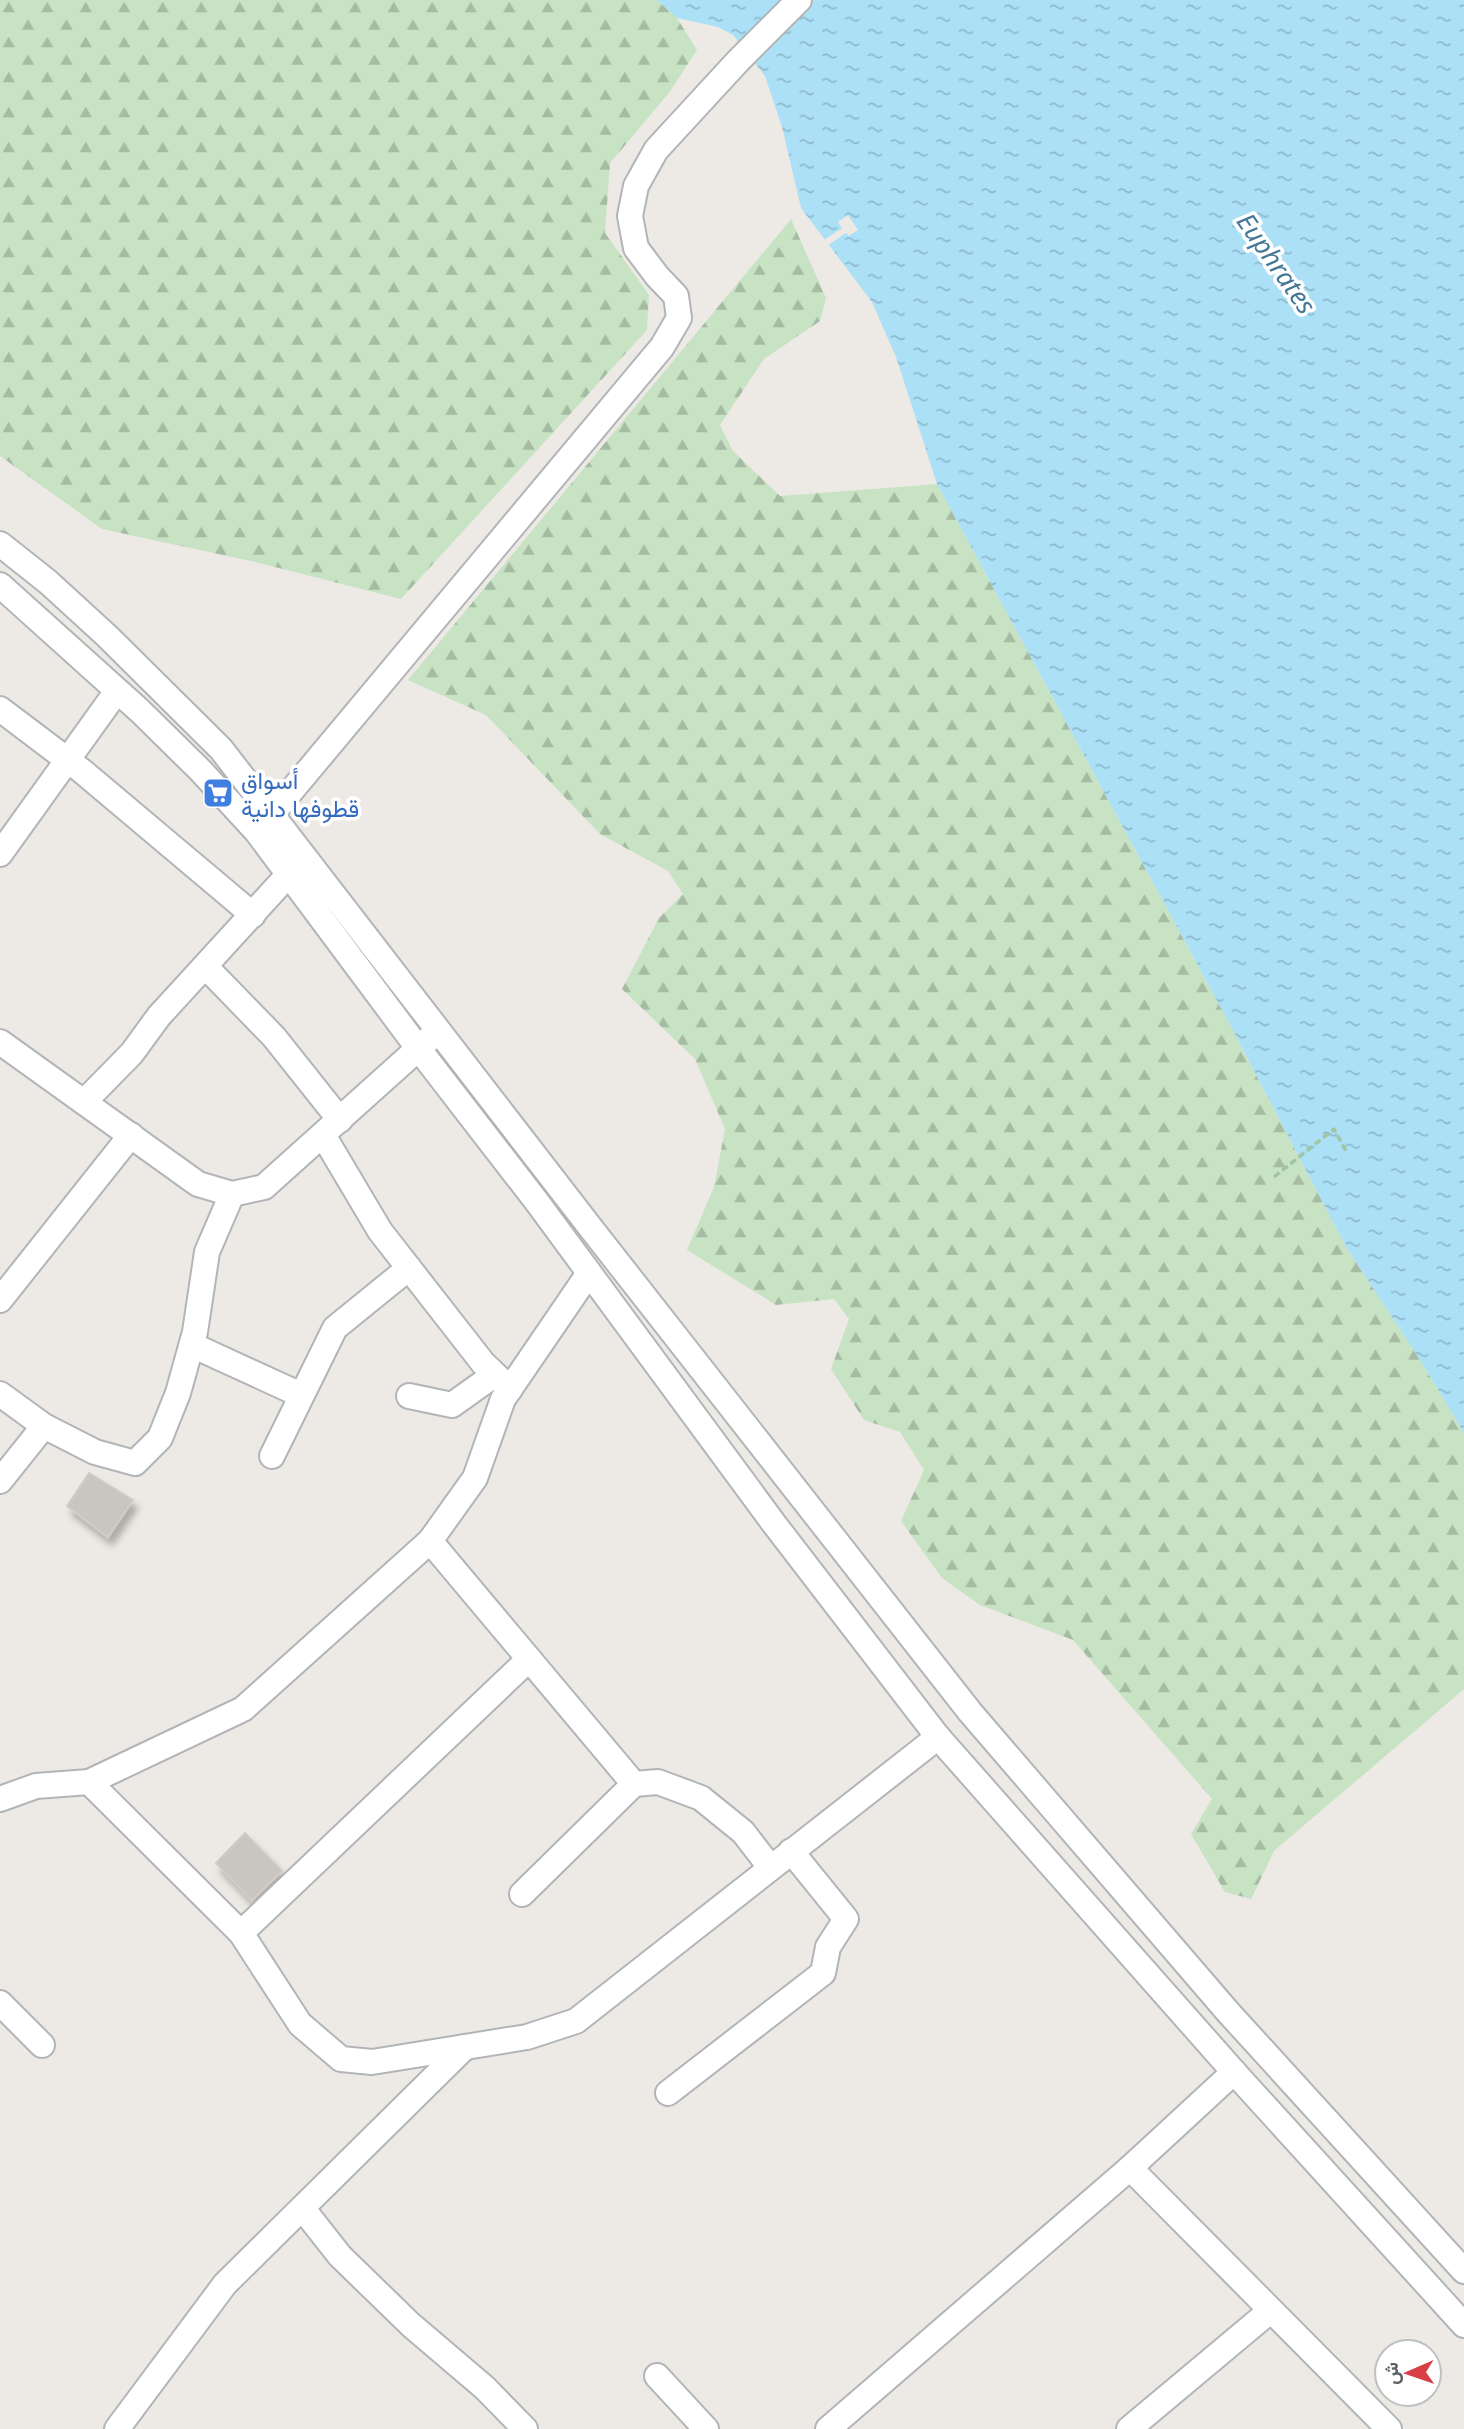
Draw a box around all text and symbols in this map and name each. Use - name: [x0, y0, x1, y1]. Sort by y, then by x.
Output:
- water label: Euphrates: [1229, 205, 1325, 321]
- place label: أسواق قطوفها دانية: [241, 763, 359, 824]
- supermarket icon: أسواق قطوفها دانية: [201, 776, 235, 810]
- north arrow: [1373, 2338, 1443, 2408]
- text: ش: [1378, 2362, 1404, 2385]

